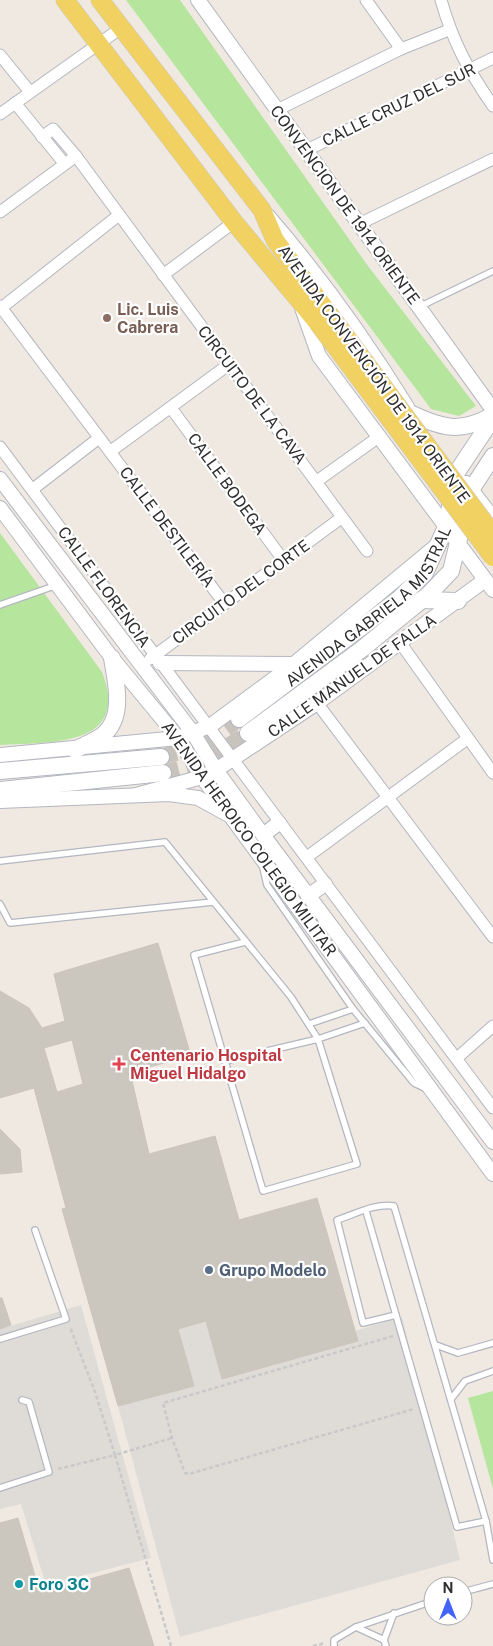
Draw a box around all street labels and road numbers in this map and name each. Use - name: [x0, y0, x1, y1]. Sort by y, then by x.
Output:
- street label: CALLE CRUZ DEL SUR: [319, 60, 479, 150]
- street label: CONVENCION DE 1914 ORIENTE: [266, 102, 424, 308]
- street label: AVENIDA CONVENCIÓN DE 1914 ORIENTE: [274, 241, 475, 507]
- street label: CIRCUITO DE LA CAVA: [194, 322, 310, 468]
- street label: CALLE BODEGA: [184, 429, 270, 539]
- street label: CALLE DESTILERÍA: [115, 462, 219, 591]
- street label: CALLE FLORENCIA: [54, 523, 154, 651]
- street label: AVENIDA GABRIELA MISTRAL: [282, 523, 455, 690]
- street label: CIRCUITO DEL CORTE: [169, 536, 313, 648]
- street label: CALLE MANUEL DE FALLA: [264, 611, 440, 741]
- street label: AVENIDA HEROICO COLEGIO MILITAR: [157, 718, 341, 960]

